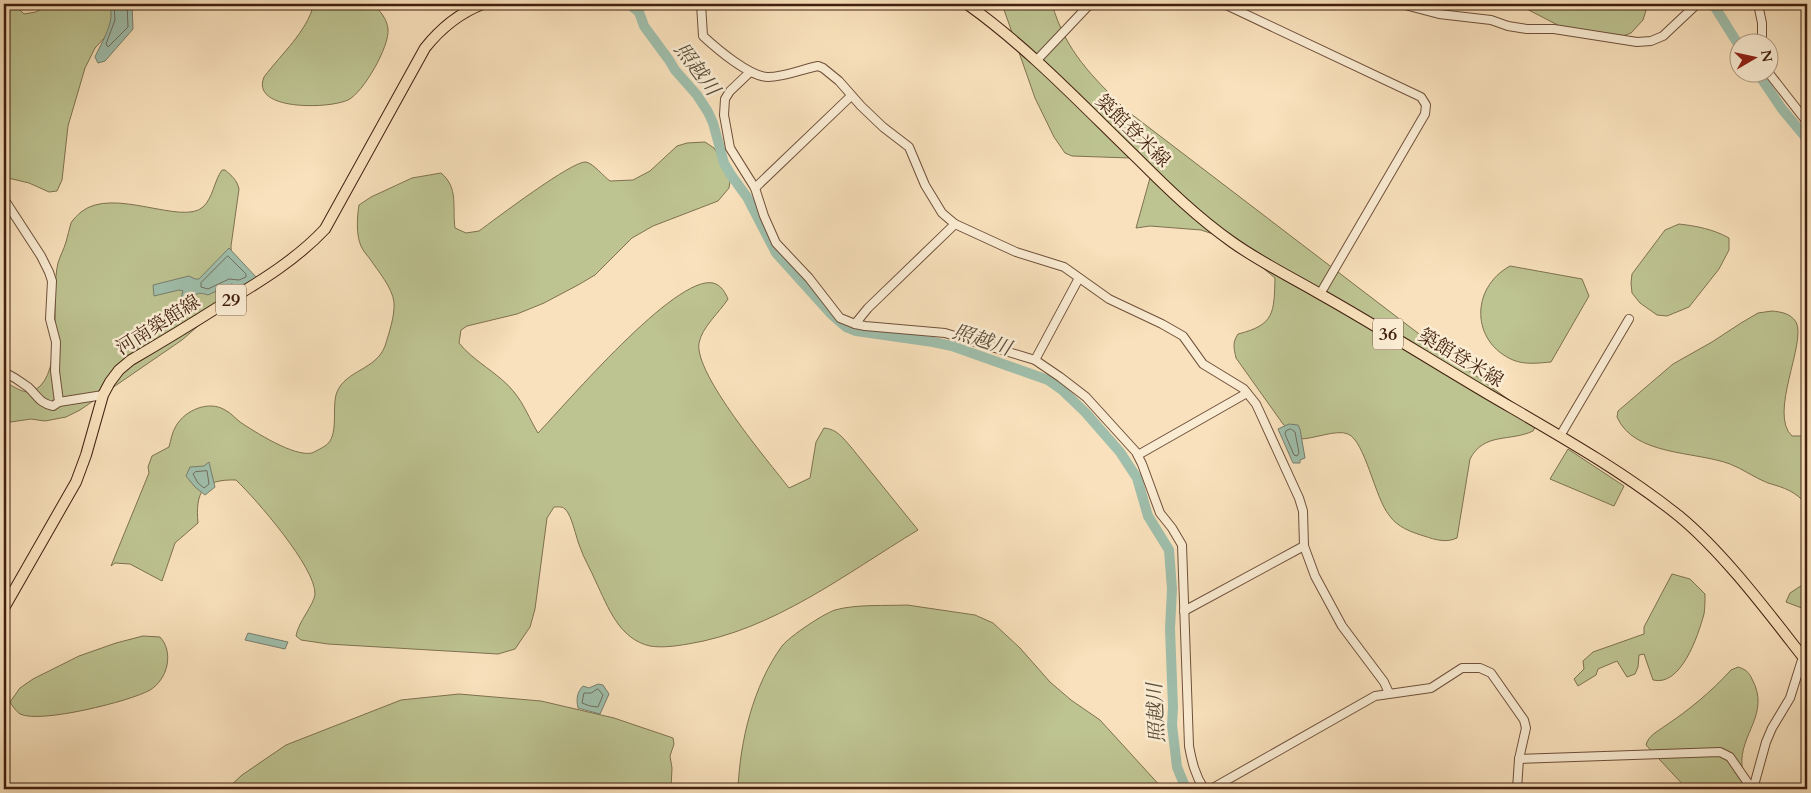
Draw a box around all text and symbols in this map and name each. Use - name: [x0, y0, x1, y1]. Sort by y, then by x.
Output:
- north arrow: [1728, 32, 1778, 82]
- water label: 照越川: [668, 37, 727, 103]
- text: N: [1756, 49, 1777, 64]
- street label: 築館登米線: [1090, 89, 1176, 173]
- road number: 29: [216, 284, 246, 316]
- street label: 河南築館線: [111, 289, 205, 361]
- water label: 照越川: [949, 318, 1017, 363]
- road number: 36: [1373, 318, 1403, 349]
- street label: 築館登米線: [1414, 322, 1508, 394]
- water label: 照越川: [1141, 680, 1171, 744]

